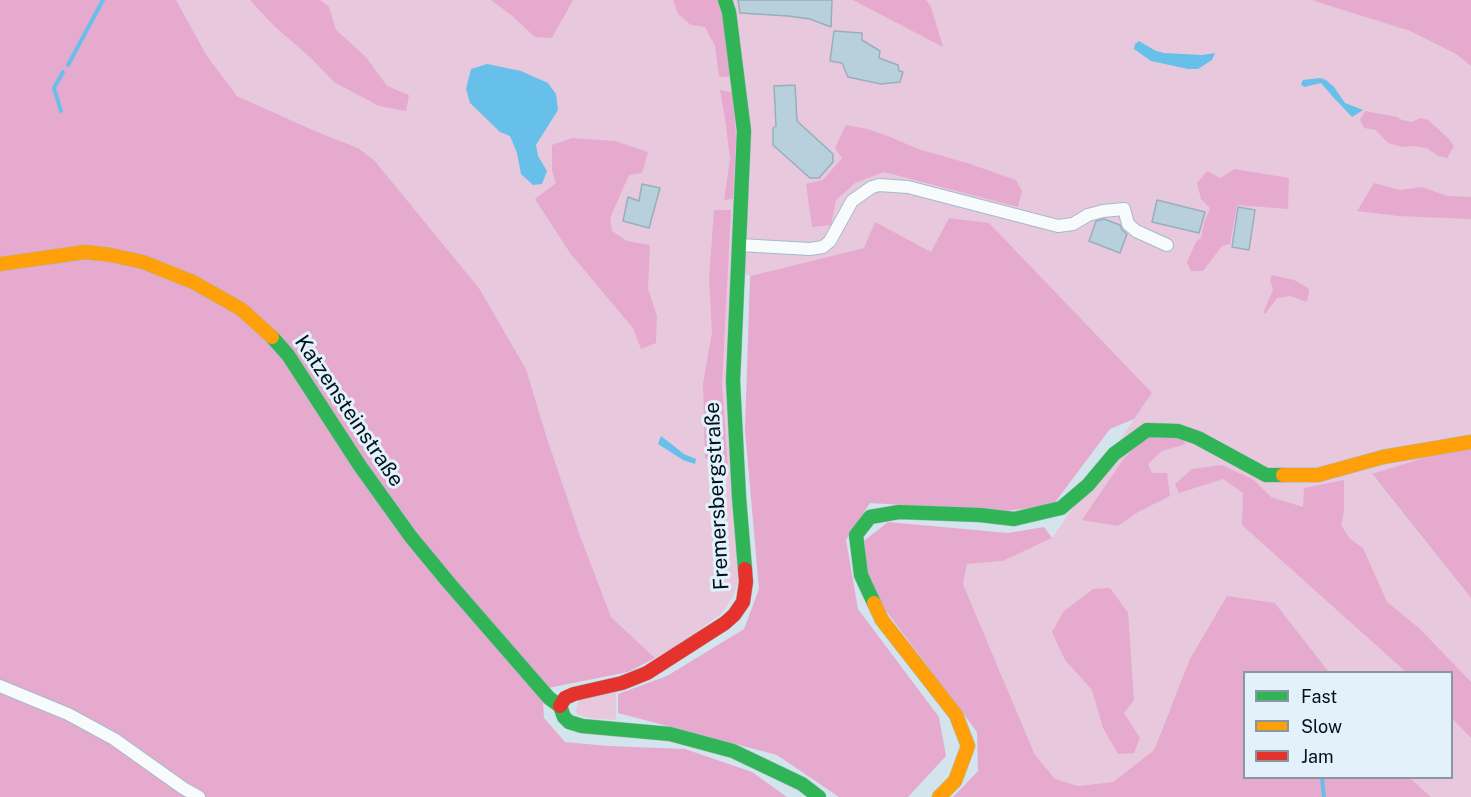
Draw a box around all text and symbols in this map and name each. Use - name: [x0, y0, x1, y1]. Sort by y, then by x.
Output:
- street label: Katzensteinstraße: [289, 331, 409, 491]
- street label: Fremersbergstraße: [699, 401, 735, 591]
- legend: [1243, 671, 1453, 779]
- text: Fast: [1301, 686, 1337, 707]
- text: Slow: [1301, 716, 1342, 737]
- text: Jam: [1301, 746, 1334, 767]

